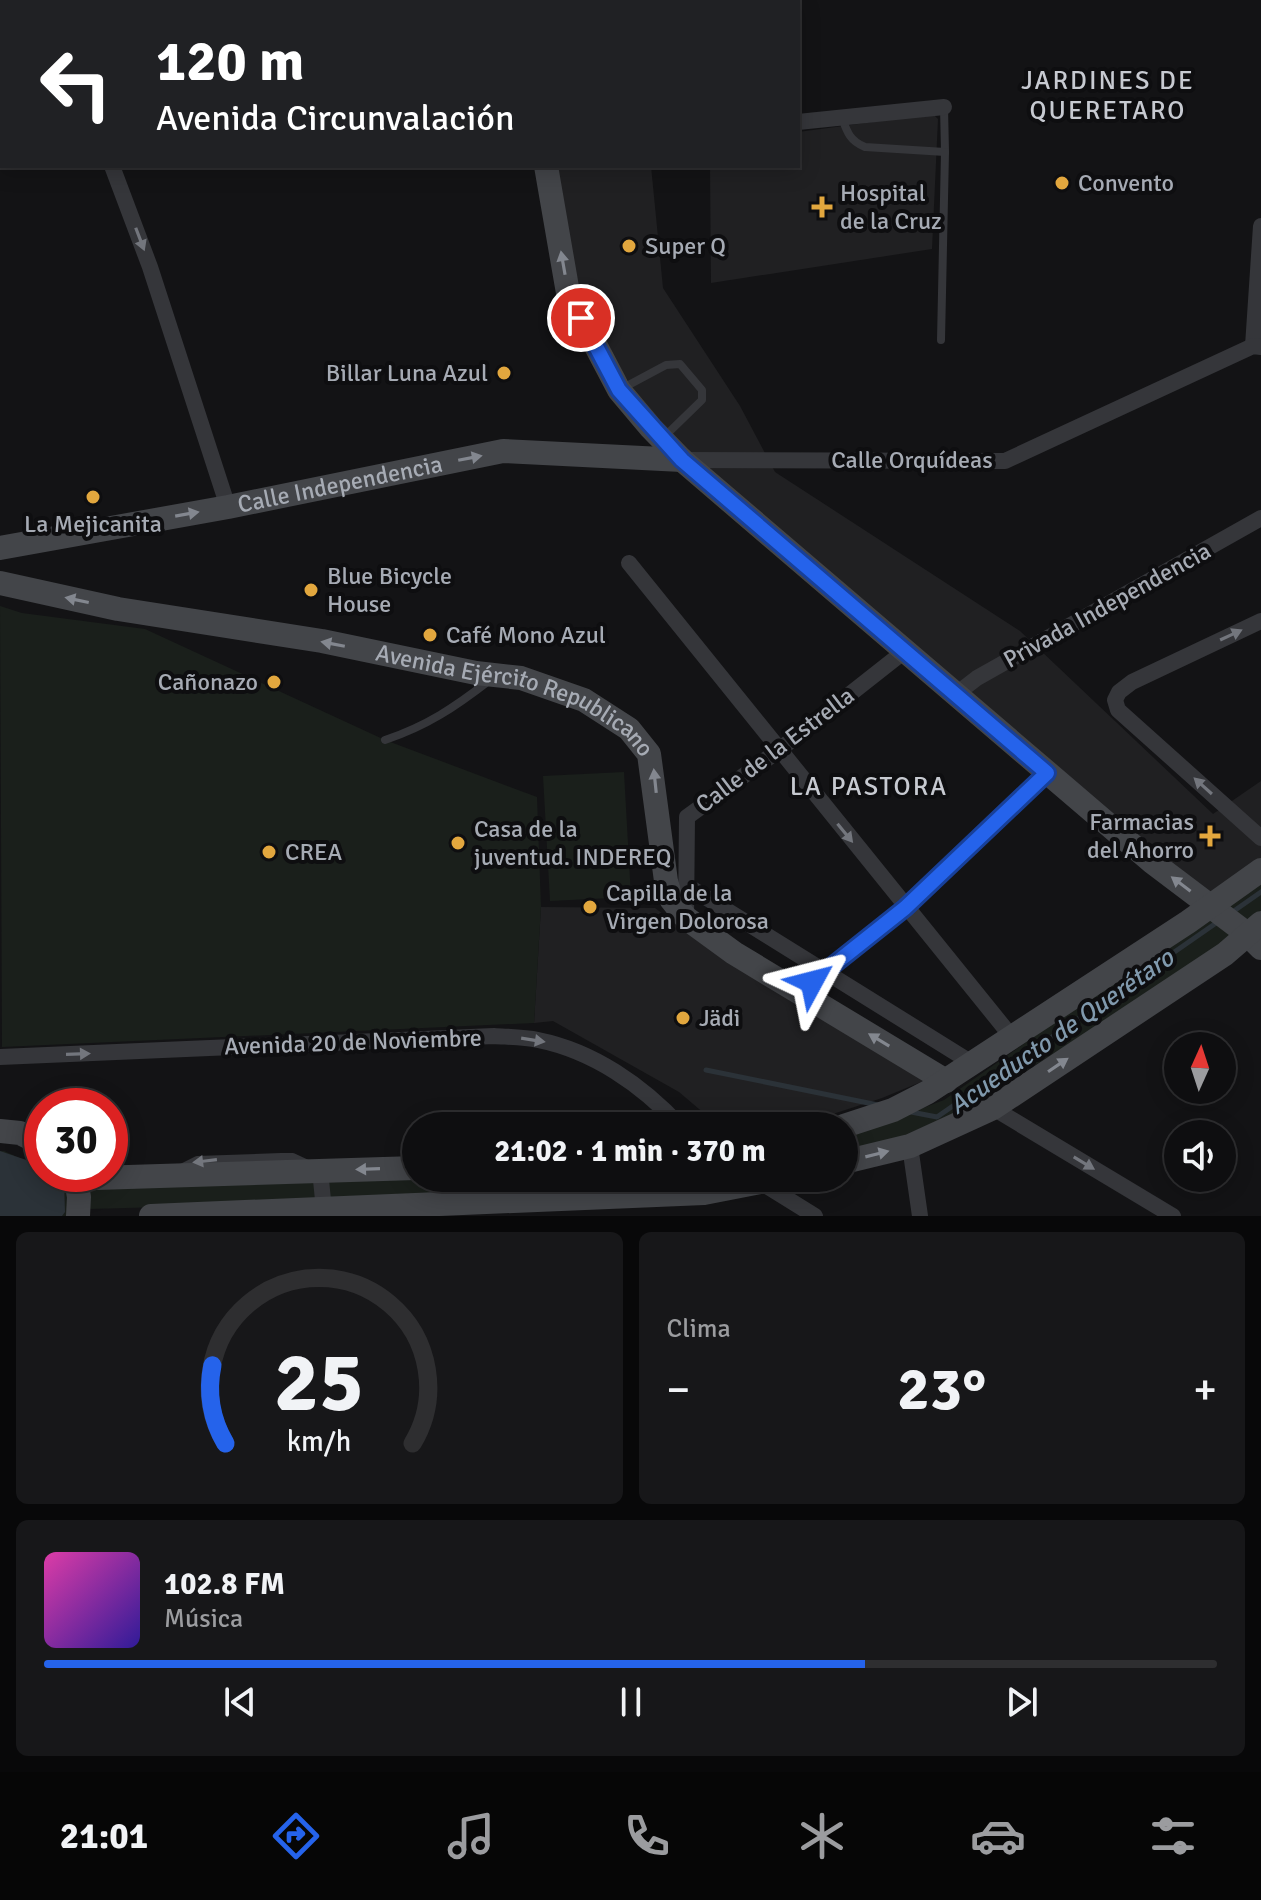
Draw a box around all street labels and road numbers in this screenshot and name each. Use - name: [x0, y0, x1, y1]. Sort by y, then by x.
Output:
- street label: Calle Orquídeas: [831, 445, 993, 475]
- street label: Calle Independencia: [235, 449, 445, 520]
- street label: Privada Independencia: [998, 535, 1216, 675]
- street label: Avenida Ejército Republicano: [373, 638, 660, 763]
- street label: Calle de la Estrella: [690, 681, 860, 819]
- street label: Avenida 20 de Noviembre: [224, 1023, 482, 1061]

